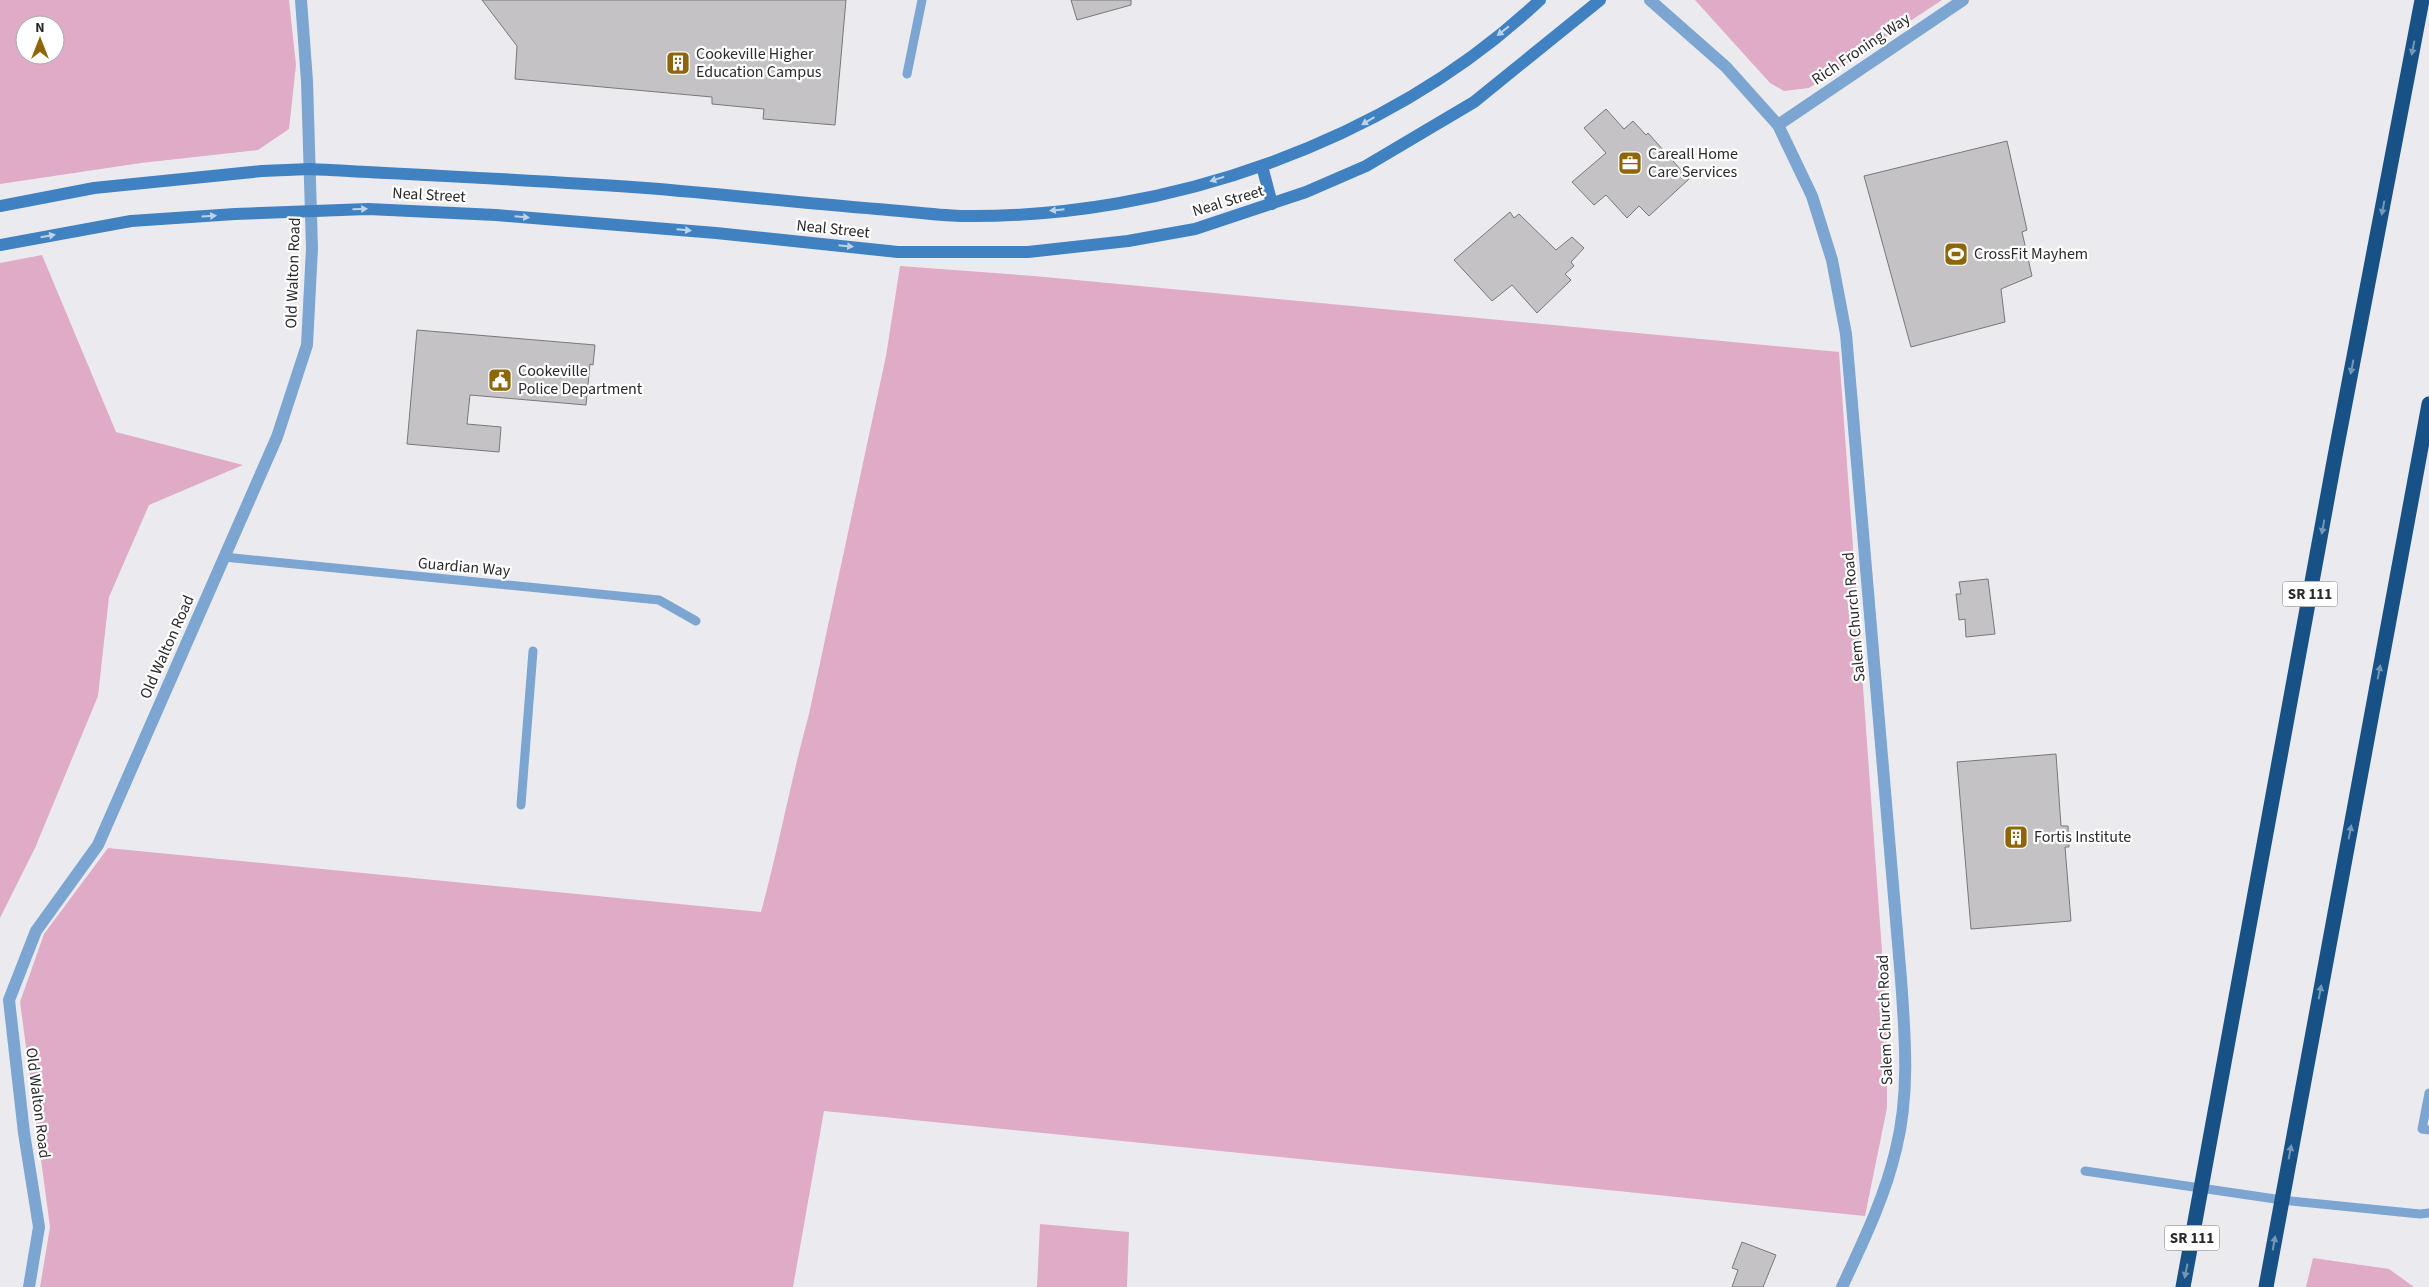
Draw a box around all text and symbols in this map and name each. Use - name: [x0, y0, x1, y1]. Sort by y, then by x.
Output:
- street label: Rich Froning Way: [1807, 8, 1915, 90]
- north arrow: [15, 15, 65, 65]
- text: N: [35, 18, 45, 38]
- one-way arrow: [1496, 26, 1510, 36]
- one-way arrow: [2409, 40, 2417, 56]
- place label: Cookeville Higher Education Campus: [696, 43, 822, 83]
- building icon: Cookeville Higher Education Campus: [665, 50, 691, 76]
- one-way arrow: [1362, 117, 1375, 126]
- place label: Careall Home Care Services: [1648, 143, 1738, 183]
- office icon: Careall Home Care Services: [1617, 150, 1643, 176]
- one-way arrow: [1209, 176, 1224, 184]
- street label: Neal Street: [1190, 180, 1267, 222]
- street label: Neal Street: [392, 182, 467, 208]
- one-way arrow: [2379, 200, 2387, 215]
- one-way arrow: [352, 205, 368, 213]
- one-way arrow: [1049, 206, 1065, 214]
- one-way arrow: [201, 211, 217, 219]
- one-way arrow: [514, 213, 530, 221]
- street label: Neal Street: [795, 214, 871, 244]
- street label: Old Walton Road: [280, 217, 306, 329]
- one-way arrow: [676, 226, 692, 234]
- one-way arrow: [40, 232, 56, 240]
- sports icon: CrossFit Mayhem: [1943, 241, 1969, 267]
- one-way arrow: [838, 242, 854, 250]
- place label: CrossFit Mayhem: [1974, 243, 2088, 265]
- place label: Cookeville Police Department: [518, 360, 643, 400]
- one-way arrow: [2348, 360, 2356, 376]
- public building icon: Cookeville Police Department: [487, 367, 513, 393]
- one-way arrow: [2318, 519, 2326, 535]
- street label: Salem Church Road: [1837, 551, 1871, 683]
- street label: Guardian Way: [417, 552, 512, 582]
- road number: SR 111: [2282, 582, 2338, 606]
- street label: Old Walton Road: [134, 592, 200, 702]
- one-way arrow: [2376, 664, 2384, 680]
- building icon: Fortis Institute: [2003, 824, 2029, 850]
- one-way arrow: [2346, 824, 2354, 840]
- place label: Fortis Institute: [2034, 826, 2131, 848]
- street label: Salem Church Road: [1872, 954, 1898, 1086]
- one-way arrow: [2316, 984, 2324, 999]
- street label: Old Walton Road: [20, 1046, 56, 1160]
- one-way arrow: [2287, 1143, 2295, 1159]
- road number: SR 111: [2164, 1226, 2220, 1250]
- one-way arrow: [2270, 1235, 2278, 1251]
- one-way arrow: [2182, 1263, 2190, 1279]

